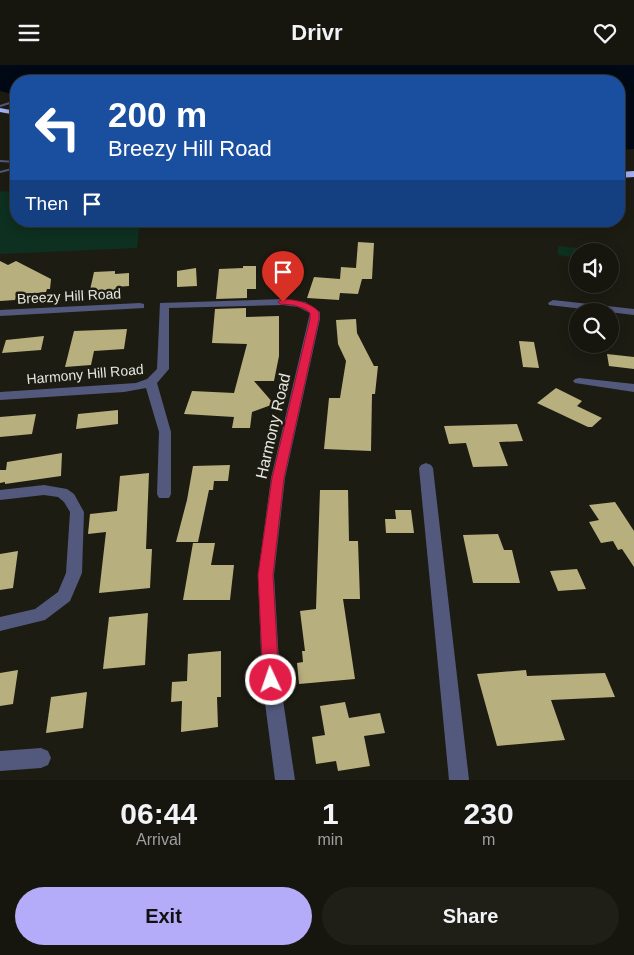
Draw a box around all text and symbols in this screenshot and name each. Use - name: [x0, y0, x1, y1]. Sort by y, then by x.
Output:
- icon: menu: [15, 19, 43, 47]
- icon: heart: [591, 19, 619, 47]
- text: Drivr: [291, 20, 343, 45]
- icon: left: [25, 95, 90, 160]
- text: 200 m: [108, 95, 207, 134]
- text: Breezy Hill Road: [108, 136, 272, 161]
- icon: arrive: [78, 190, 106, 218]
- text: Then: [25, 193, 68, 214]
- map controls: [569, 243, 619, 353]
- button: sound: [569, 243, 619, 293]
- pin: [262, 251, 304, 302]
- icon: arrive: [269, 258, 297, 286]
- street label: Breezy Hill Road: [17, 285, 121, 307]
- button: search: [569, 303, 619, 353]
- street label: Harmony Hill Road: [26, 361, 144, 387]
- street label: Harmony Road: [253, 372, 293, 480]
- position arrow: [244, 653, 296, 705]
- text: 06:44: [120, 797, 197, 830]
- text: 1: [322, 797, 339, 830]
- text: 230: [464, 797, 514, 830]
- text: Arrival: [136, 831, 181, 848]
- text: min: [317, 831, 343, 848]
- text: m: [482, 831, 495, 848]
- button: Exit: [15, 887, 312, 945]
- button: Share: [322, 887, 619, 945]

